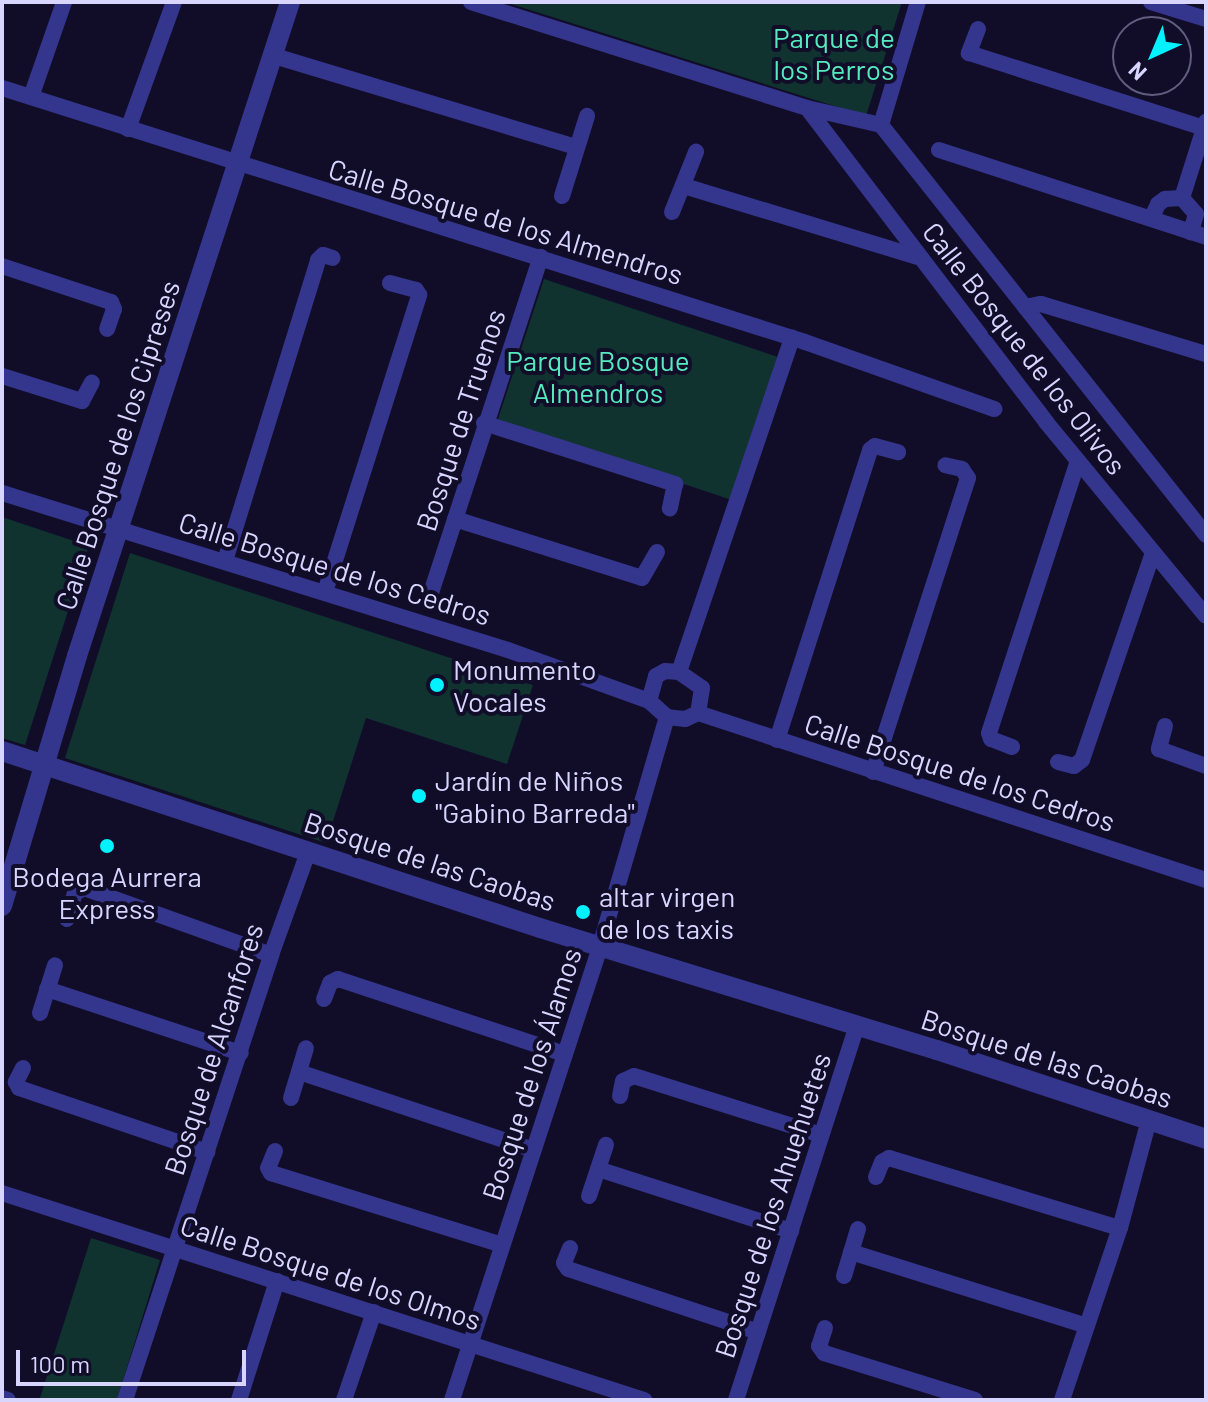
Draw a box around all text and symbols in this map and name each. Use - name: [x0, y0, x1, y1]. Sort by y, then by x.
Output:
- north arrow: [1112, 16, 1192, 96]
- park label: Parque de los Perros: [773, 20, 895, 86]
- text: N: [1122, 57, 1151, 86]
- street label: Calle Bosque de los Almendros: [325, 151, 687, 291]
- street label: Calle Bosque de los Olivos: [916, 215, 1134, 481]
- street label: Calle Bosque de los Cipreses: [48, 276, 186, 614]
- street label: Bosque de Truenos: [408, 305, 512, 535]
- park label: Parque Bosque Almendros: [506, 343, 690, 409]
- street label: Calle Bosque de los Cedros: [175, 505, 495, 631]
- place label: Monumento Vocales: [453, 652, 596, 718]
- marker: Monumento Vocales: [428, 676, 446, 694]
- street label: Calle Bosque de los Cedros: [801, 706, 1119, 838]
- place label: Jardín de Niños "Gabino Barreda": [435, 763, 635, 829]
- marker: Jardín de Niños "Gabino Barreda": [410, 787, 428, 805]
- street label: Bosque de las Caobas: [300, 804, 560, 918]
- marker: Bodega Aurrera Express: [98, 837, 116, 855]
- place label: Bodega Aurrera Express: [12, 859, 202, 925]
- place label: altar virgen de los taxis: [599, 879, 735, 945]
- marker: altar virgen de los taxis: [574, 903, 592, 921]
- street label: Bosque de Alcanfores: [156, 919, 270, 1179]
- street label: Bosque de los Álamos: [474, 944, 588, 1204]
- street label: Bosque de las Caobas: [917, 1001, 1177, 1115]
- street label: Bosque de los Ahuehuetes: [707, 1048, 837, 1362]
- street label: Calle Bosque de los Olmos: [177, 1208, 485, 1336]
- scale bar: [20, 1334, 250, 1384]
- text: 100 m: [30, 1349, 90, 1378]

